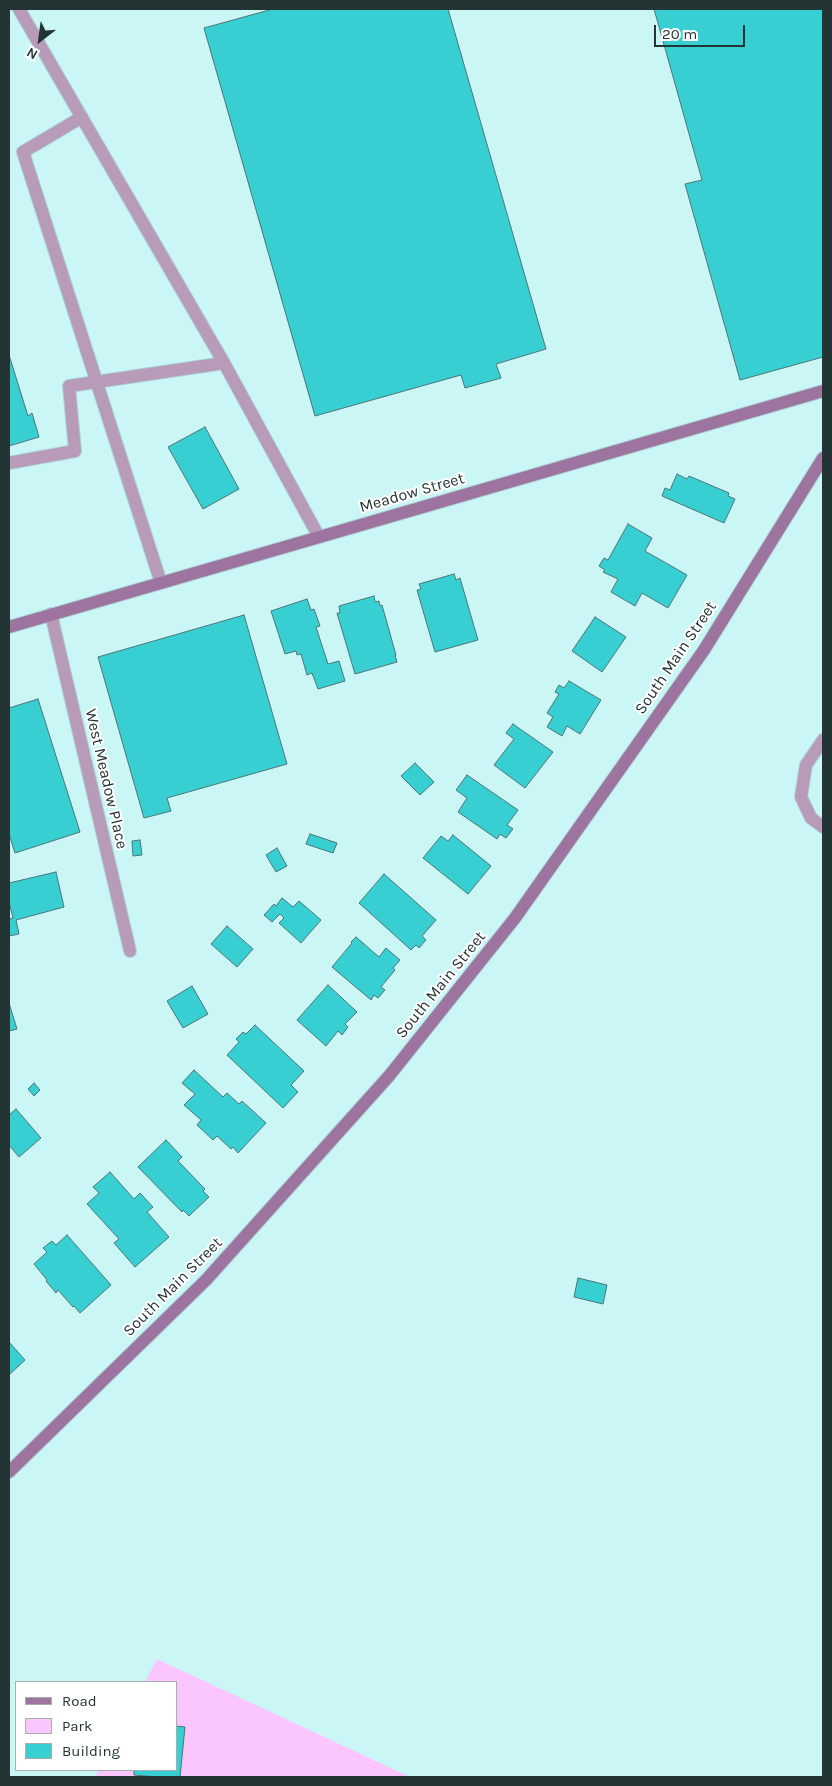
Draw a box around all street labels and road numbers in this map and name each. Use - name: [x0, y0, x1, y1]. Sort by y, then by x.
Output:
- street label: Meadow Street: [357, 469, 467, 517]
- street label: South Main Street: [631, 598, 721, 718]
- street label: West Meadow Place: [81, 707, 131, 851]
- street label: South Main Street: [392, 928, 490, 1042]
- street label: South Main Street: [120, 1234, 226, 1340]

